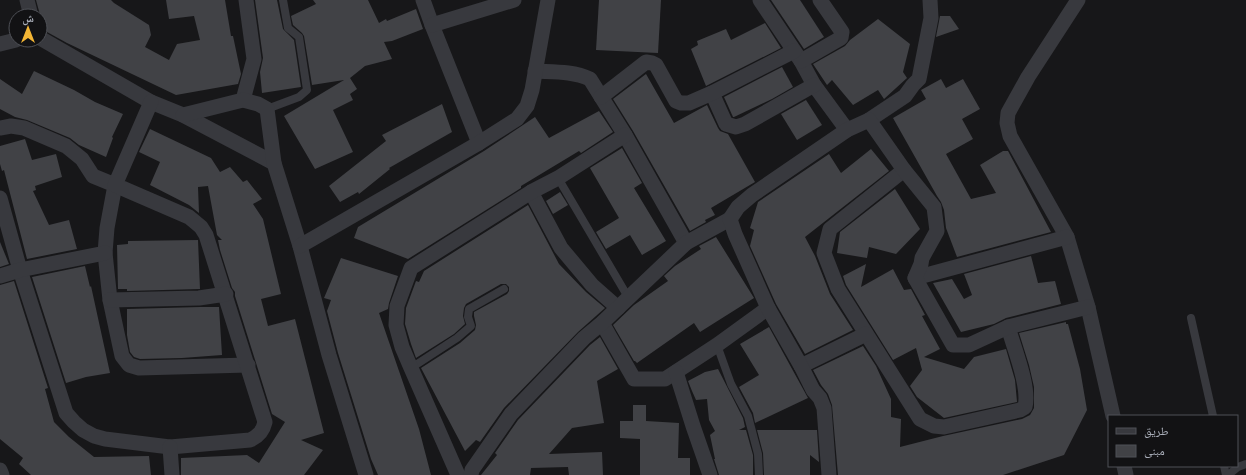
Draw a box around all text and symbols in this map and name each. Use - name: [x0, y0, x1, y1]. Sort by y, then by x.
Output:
- north arrow: [8, 8, 48, 48]
- text: ش: [22, 11, 34, 26]
- legend: [1108, 415, 1238, 467]
- text: طريق: [1144, 423, 1169, 438]
- text: مبنى: [1144, 443, 1165, 458]

